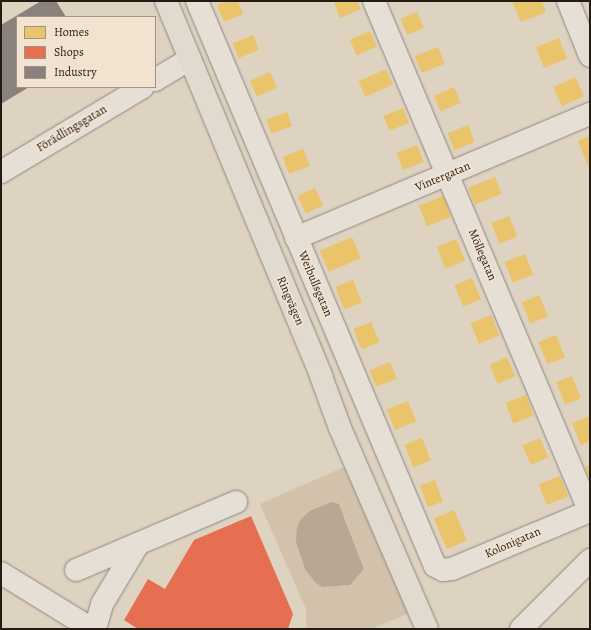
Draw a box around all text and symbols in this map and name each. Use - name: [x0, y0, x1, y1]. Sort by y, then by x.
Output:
- legend: [16, 16, 156, 88]
- text: Homes: [54, 24, 89, 40]
- text: Shops: [54, 44, 84, 60]
- text: Industry: [54, 64, 97, 80]
- street label: Förädlingsgatan: [34, 102, 110, 156]
- street label: Vintergatan: [413, 159, 473, 195]
- street label: Möllegatan: [465, 227, 499, 283]
- street label: Weibullsgatan: [295, 249, 335, 319]
- street label: Ringvägen: [273, 274, 307, 328]
- street label: Kolonigatan: [483, 524, 543, 562]

